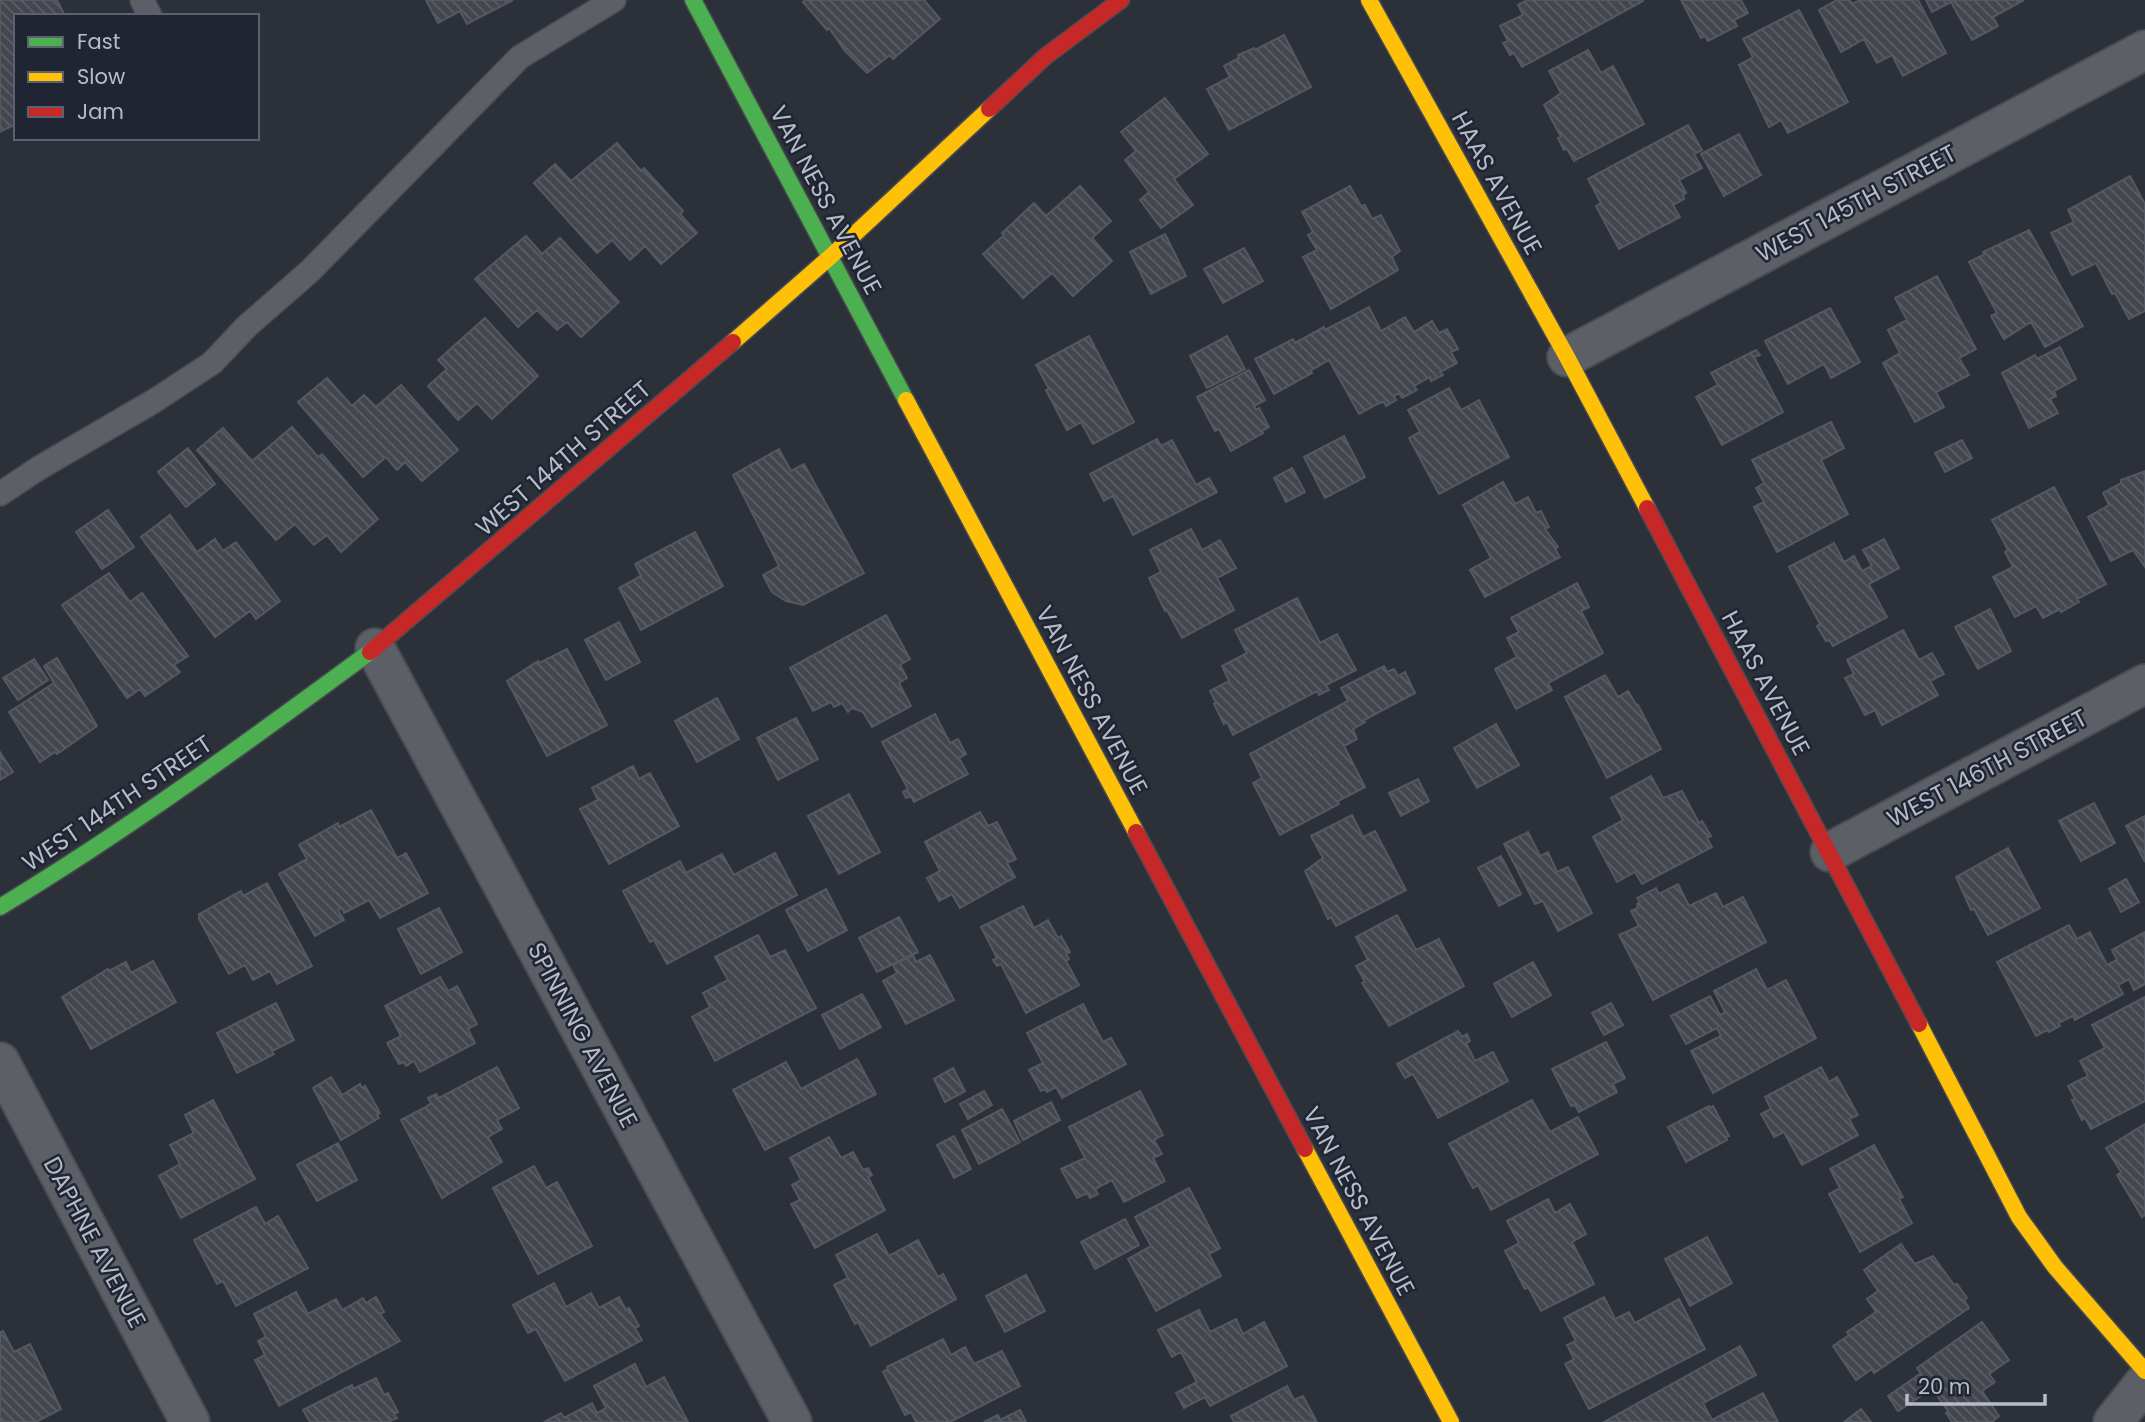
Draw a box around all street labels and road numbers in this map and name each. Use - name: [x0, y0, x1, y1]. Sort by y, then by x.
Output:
- street label: VAN NESS AVENUE: [762, 100, 890, 300]
- street label: HAAS AVENUE: [1444, 105, 1550, 261]
- street label: WEST 145TH STREET: [1750, 136, 1962, 270]
- street label: WEST 144TH STREET: [468, 373, 658, 543]
- street label: VAN NESS AVENUE: [1028, 600, 1156, 800]
- street label: HAAS AVENUE: [1714, 605, 1818, 761]
- street label: WEST 146TH STREET: [1881, 701, 2093, 835]
- street label: WEST 144TH STREET: [16, 727, 218, 879]
- street label: SPINNING AVENUE: [520, 936, 646, 1134]
- street label: VAN NESS AVENUE: [1295, 1101, 1423, 1301]
- street label: DAPHNE AVENUE: [36, 1151, 154, 1333]

